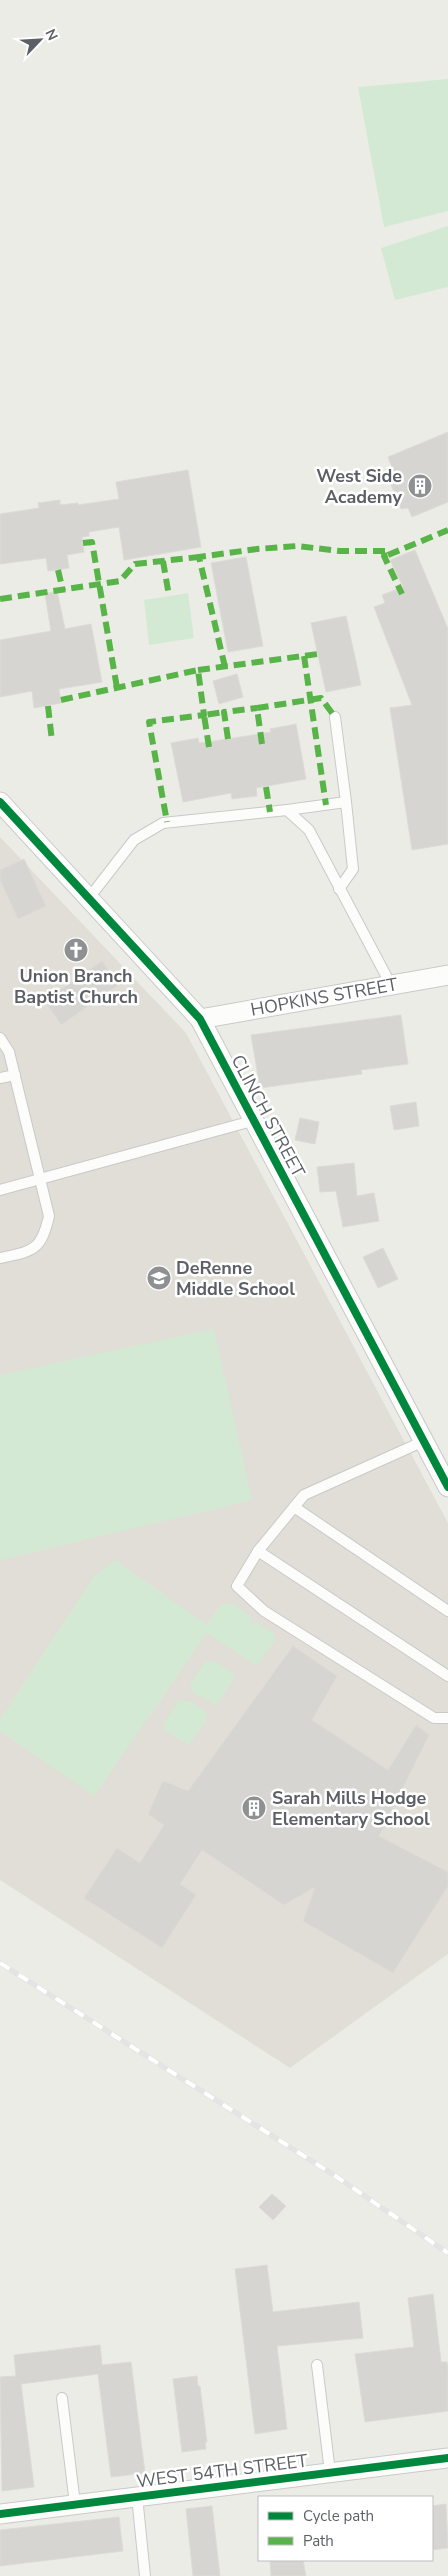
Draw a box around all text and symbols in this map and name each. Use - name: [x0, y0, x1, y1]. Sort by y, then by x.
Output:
- north arrow: [15, 15, 65, 65]
- text: N: [41, 26, 62, 43]
- place label: West Side Academy: [316, 464, 403, 509]
- building icon: West Side Academy: [407, 473, 433, 499]
- church icon: Union Branch Baptist Church: [63, 937, 89, 963]
- place label: Union Branch Baptist Church: [14, 964, 138, 1009]
- street label: HOPKINS STREET: [249, 972, 400, 1022]
- street label: CLINCH STREET: [226, 1051, 310, 1182]
- place label: DeRenne Middle School: [176, 1256, 295, 1301]
- school or university icon: DeRenne Middle School: [146, 1265, 172, 1291]
- place label: Sarah Mills Hodge Elementary School: [272, 1786, 430, 1831]
- building icon: Sarah Mills Hodge Elementary School: [241, 1795, 267, 1821]
- street label: WEST 54TH STREET: [135, 2449, 309, 2493]
- legend: [258, 2496, 433, 2561]
- text: Cycle path: [303, 2506, 374, 2526]
- text: Path: [303, 2531, 334, 2551]

